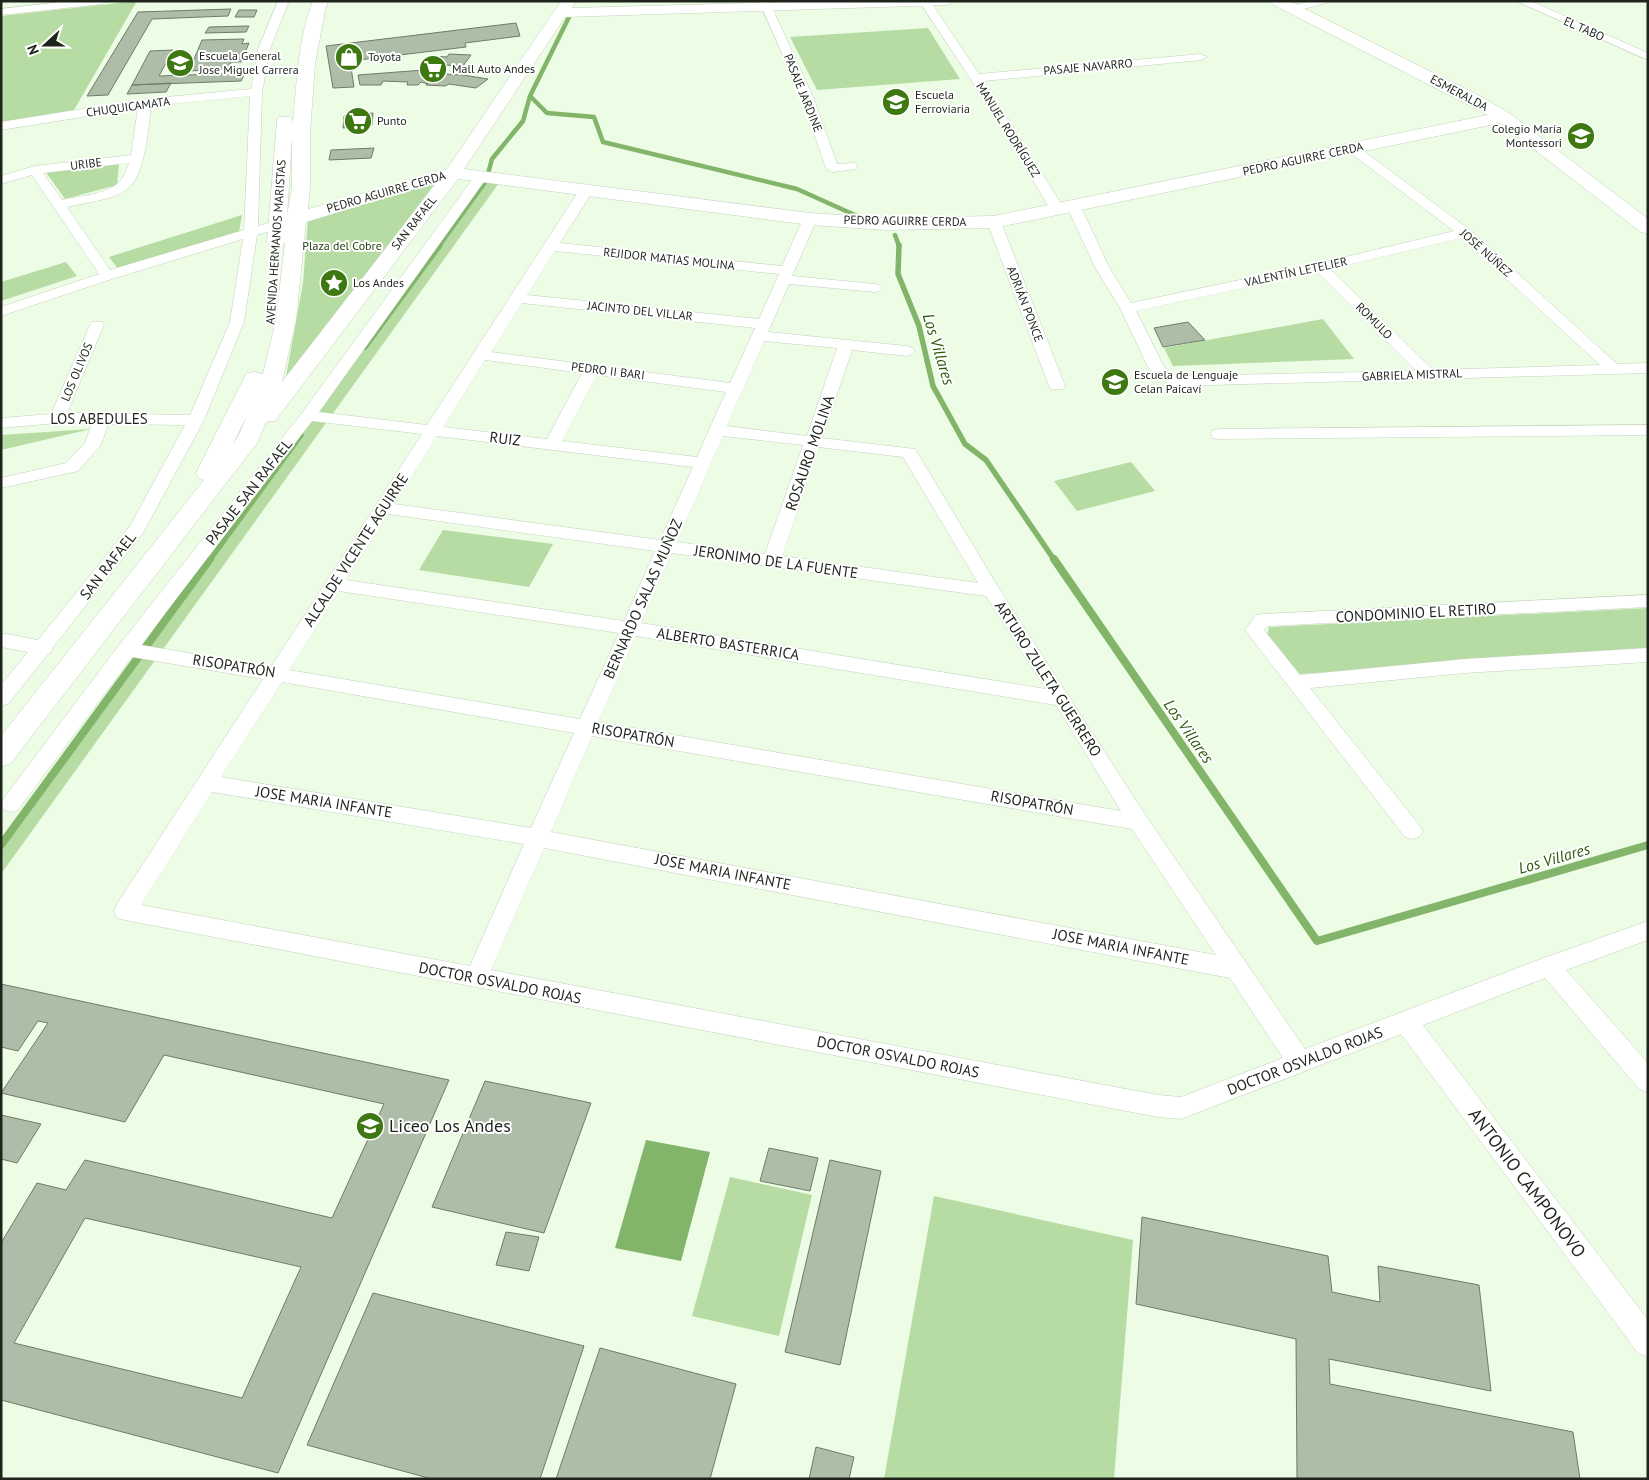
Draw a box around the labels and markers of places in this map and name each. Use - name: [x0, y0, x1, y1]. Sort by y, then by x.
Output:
- shop icon: Toyota: [334, 42, 364, 72]
- school or university icon: Escuela General Jose Miguel Carrera: [165, 48, 195, 78]
- place label: Escuela General Jose Miguel Carrera: [198, 48, 299, 77]
- place label: Toyota: [368, 49, 401, 64]
- supermarket icon: Mall Auto Andes: [418, 54, 448, 84]
- place label: Mall Auto Andes: [452, 61, 535, 76]
- school or university icon: Escuela Ferroviaria: [881, 87, 911, 117]
- place label: Escuela Ferroviaria: [915, 87, 970, 116]
- supermarket icon: Punto: [343, 106, 373, 136]
- place label: Punto: [377, 113, 407, 128]
- place label: Colegio María Montessori: [1492, 121, 1562, 150]
- school or university icon: Colegio María Montessori: [1566, 121, 1596, 151]
- place icon: Los Andes: [319, 268, 349, 298]
- place label: Los Andes: [353, 275, 404, 290]
- school or university icon: Escuela de Lenguaje Celan Paicaví: [1100, 367, 1130, 397]
- place label: Escuela de Lenguaje Celan Paicaví: [1134, 367, 1238, 396]
- school or university icon: Liceo Los Andes: [355, 1111, 385, 1141]
- place label: Liceo Los Andes: [389, 1114, 511, 1137]

